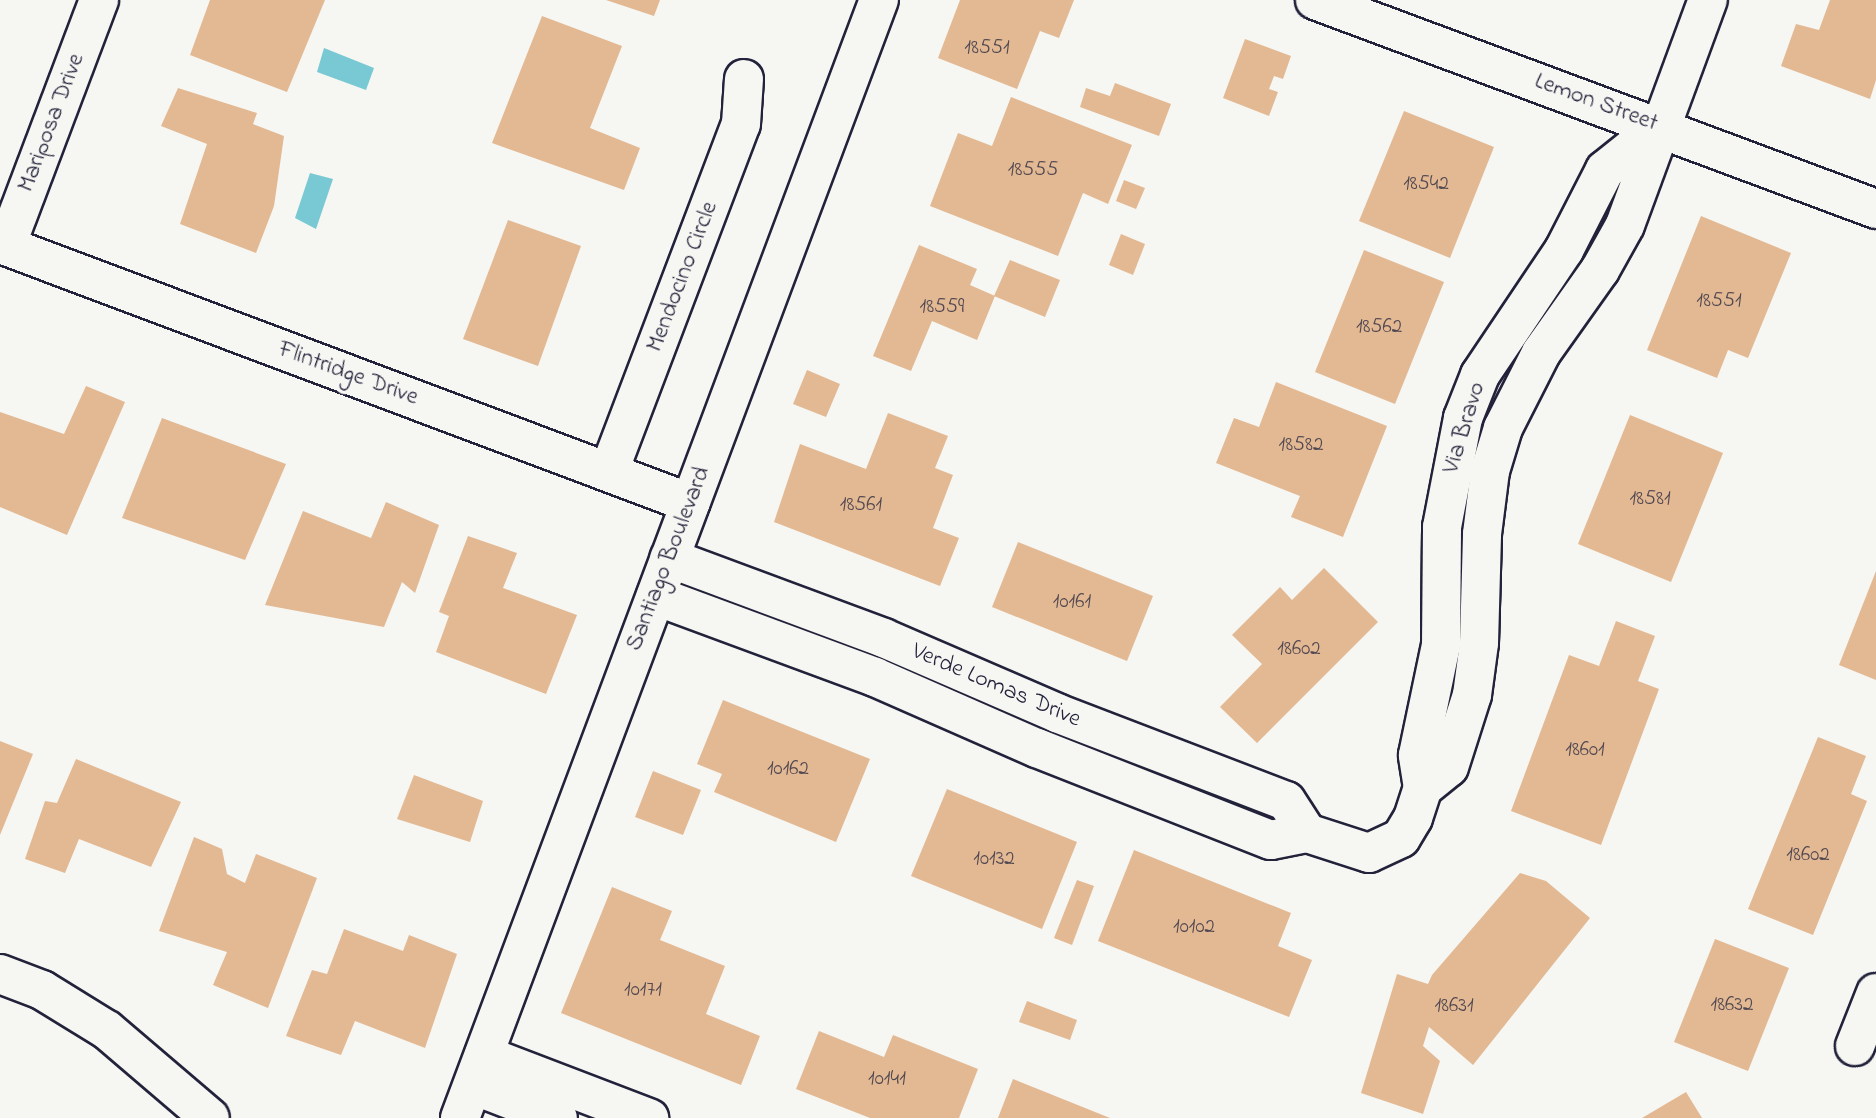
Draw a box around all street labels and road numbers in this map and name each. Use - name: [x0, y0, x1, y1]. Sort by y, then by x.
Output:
- street label: Mariposa Drive: [12, 50, 92, 196]
- street label: Lemon Street: [1530, 67, 1662, 139]
- street label: Mendocino Circle: [641, 198, 725, 356]
- street label: Flintridge Drive: [274, 335, 422, 413]
- street label: Via Bravo: [1437, 379, 1493, 477]
- street label: Santiago Boulevard: [621, 463, 717, 655]
- street label: Verde Lomas Drive: [907, 637, 1085, 735]

